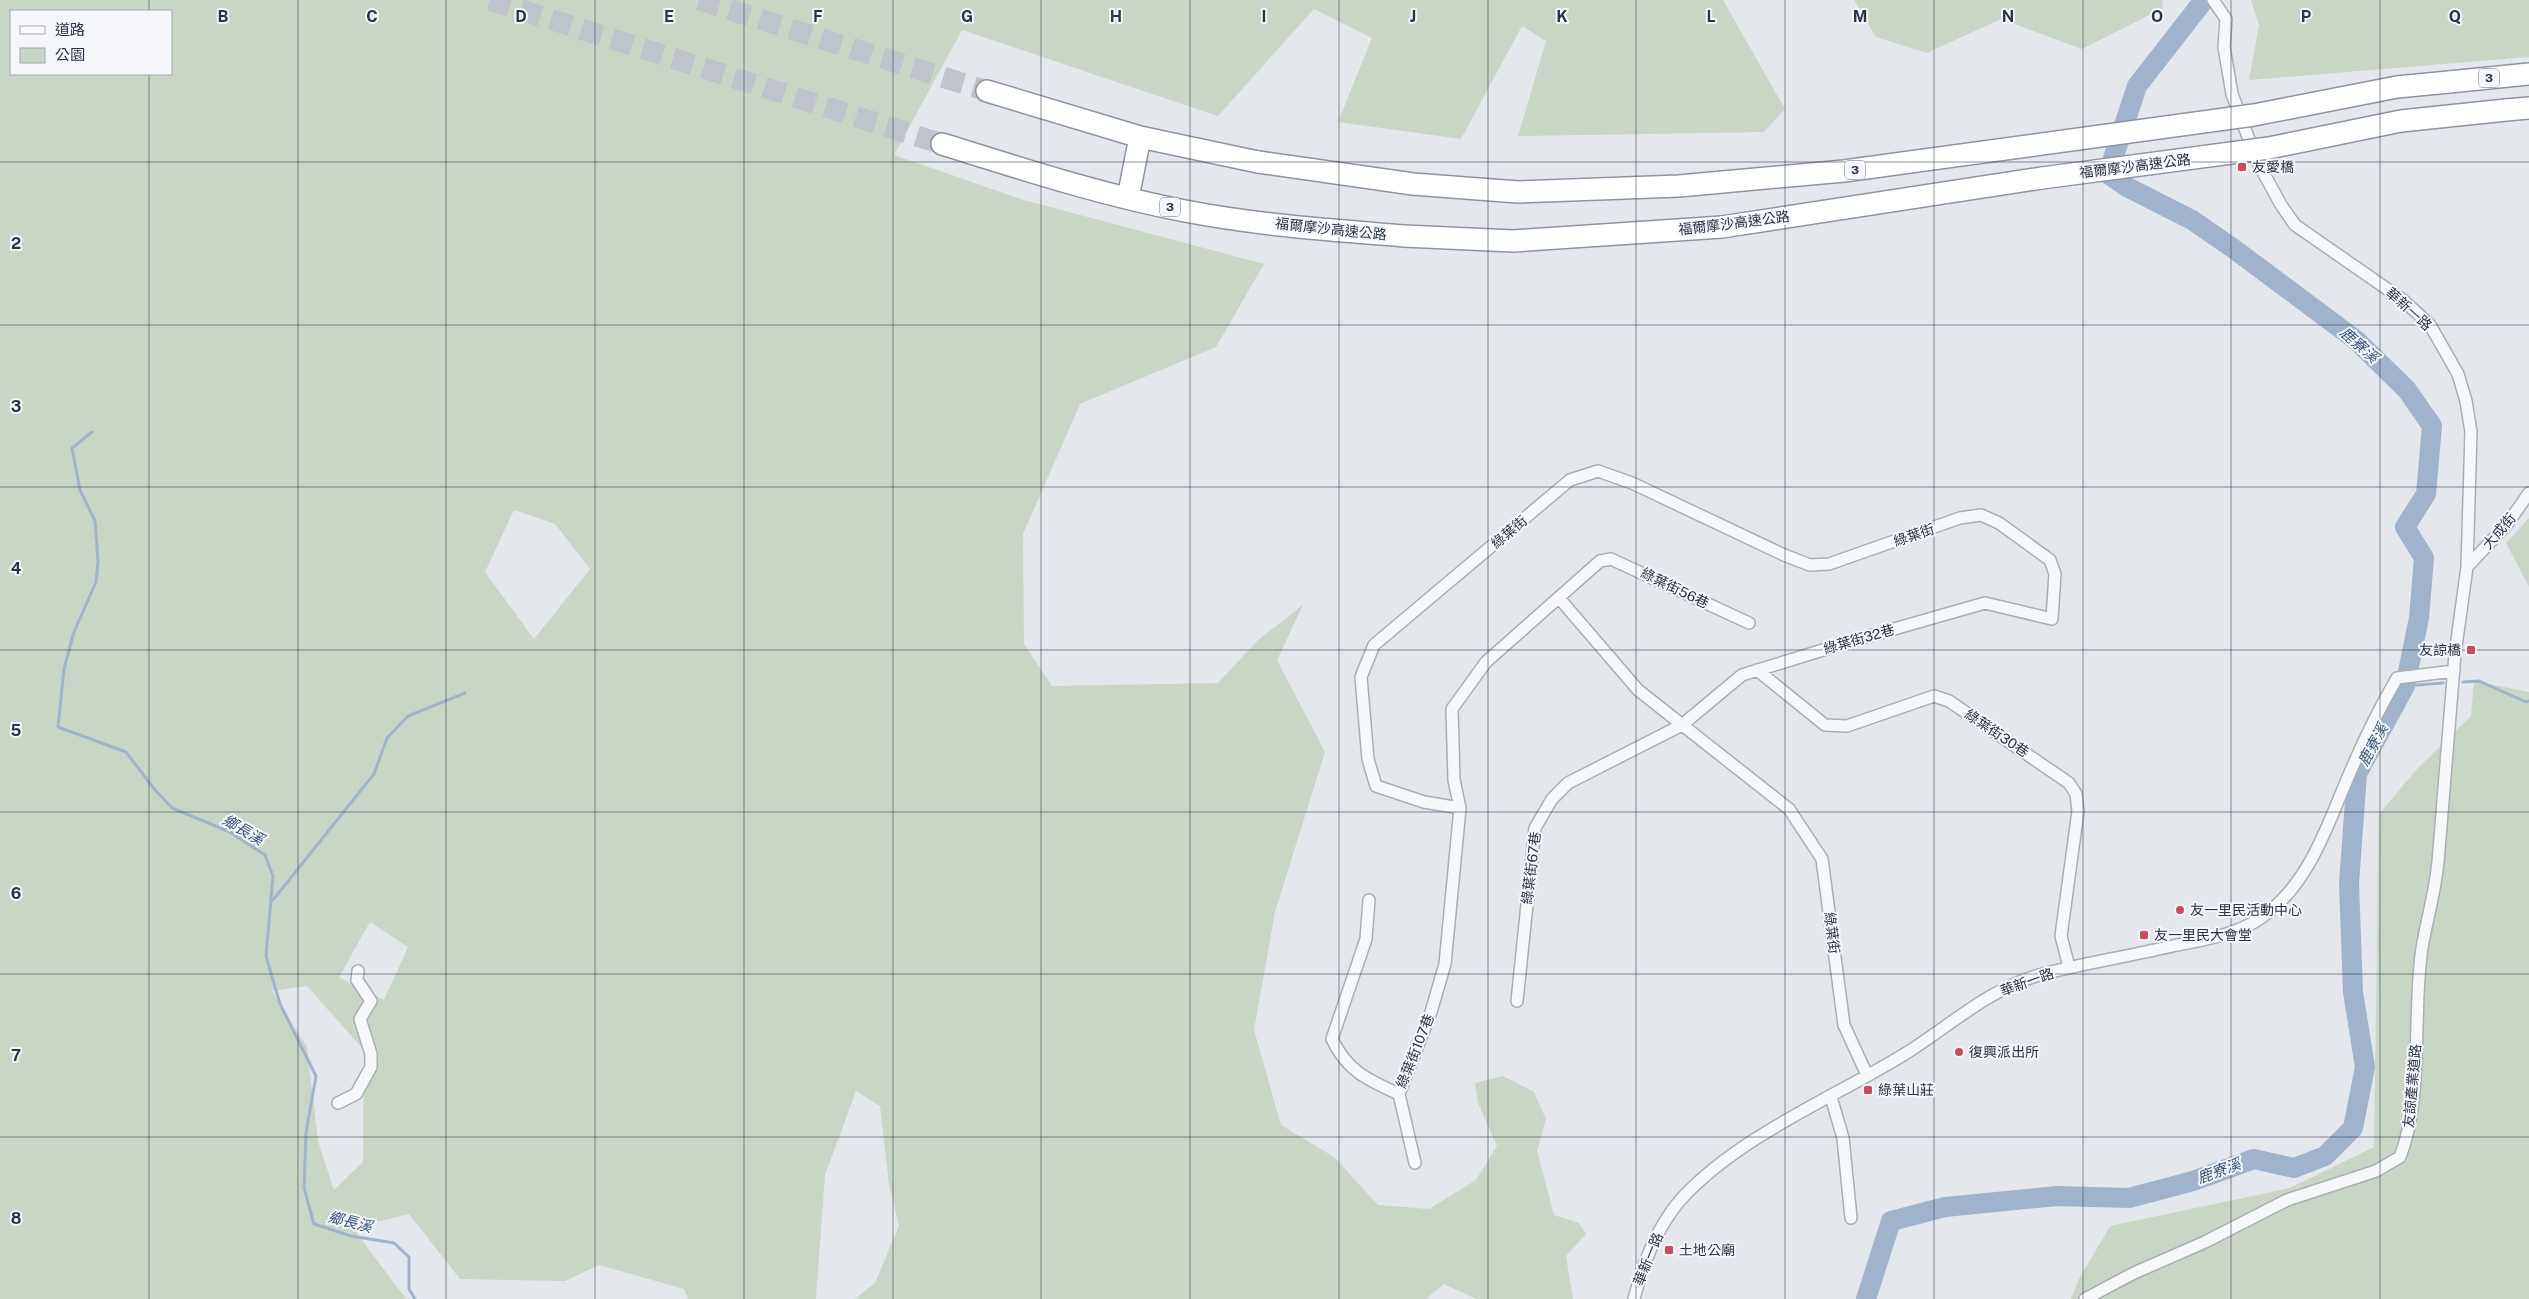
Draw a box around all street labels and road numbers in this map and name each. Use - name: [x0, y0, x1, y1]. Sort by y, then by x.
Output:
- road number: 3: [2479, 68, 2499, 88]
- street label: 福爾摩沙高速公路: [2078, 151, 2192, 181]
- road number: 3: [1845, 160, 1865, 180]
- road number: 3: [1160, 198, 1180, 216]
- street label: 福爾摩沙高速公路: [1677, 208, 1791, 238]
- street label: 福爾摩沙高速公路: [1274, 215, 1388, 243]
- street label: 華新一路: [2383, 284, 2435, 334]
- street label: 大成街: [2479, 510, 2519, 552]
- street label: 綠葉街: [1488, 512, 1530, 552]
- street label: 綠葉街: [1892, 521, 1936, 549]
- street label: 綠葉街56巷: [1638, 565, 1712, 611]
- street label: 綠葉街32巷: [1822, 621, 1896, 657]
- street label: 綠葉街30巷: [1962, 706, 2032, 760]
- street label: 綠葉街67巷: [1519, 831, 1543, 905]
- street label: 綠葉街: [1822, 911, 1842, 955]
- street label: 華新一路: [1998, 965, 2056, 999]
- street label: 綠葉街107巷: [1393, 1012, 1437, 1090]
- street label: 友諒產業道路: [2400, 1043, 2424, 1129]
- street label: 華新一路: [1630, 1230, 1666, 1288]

